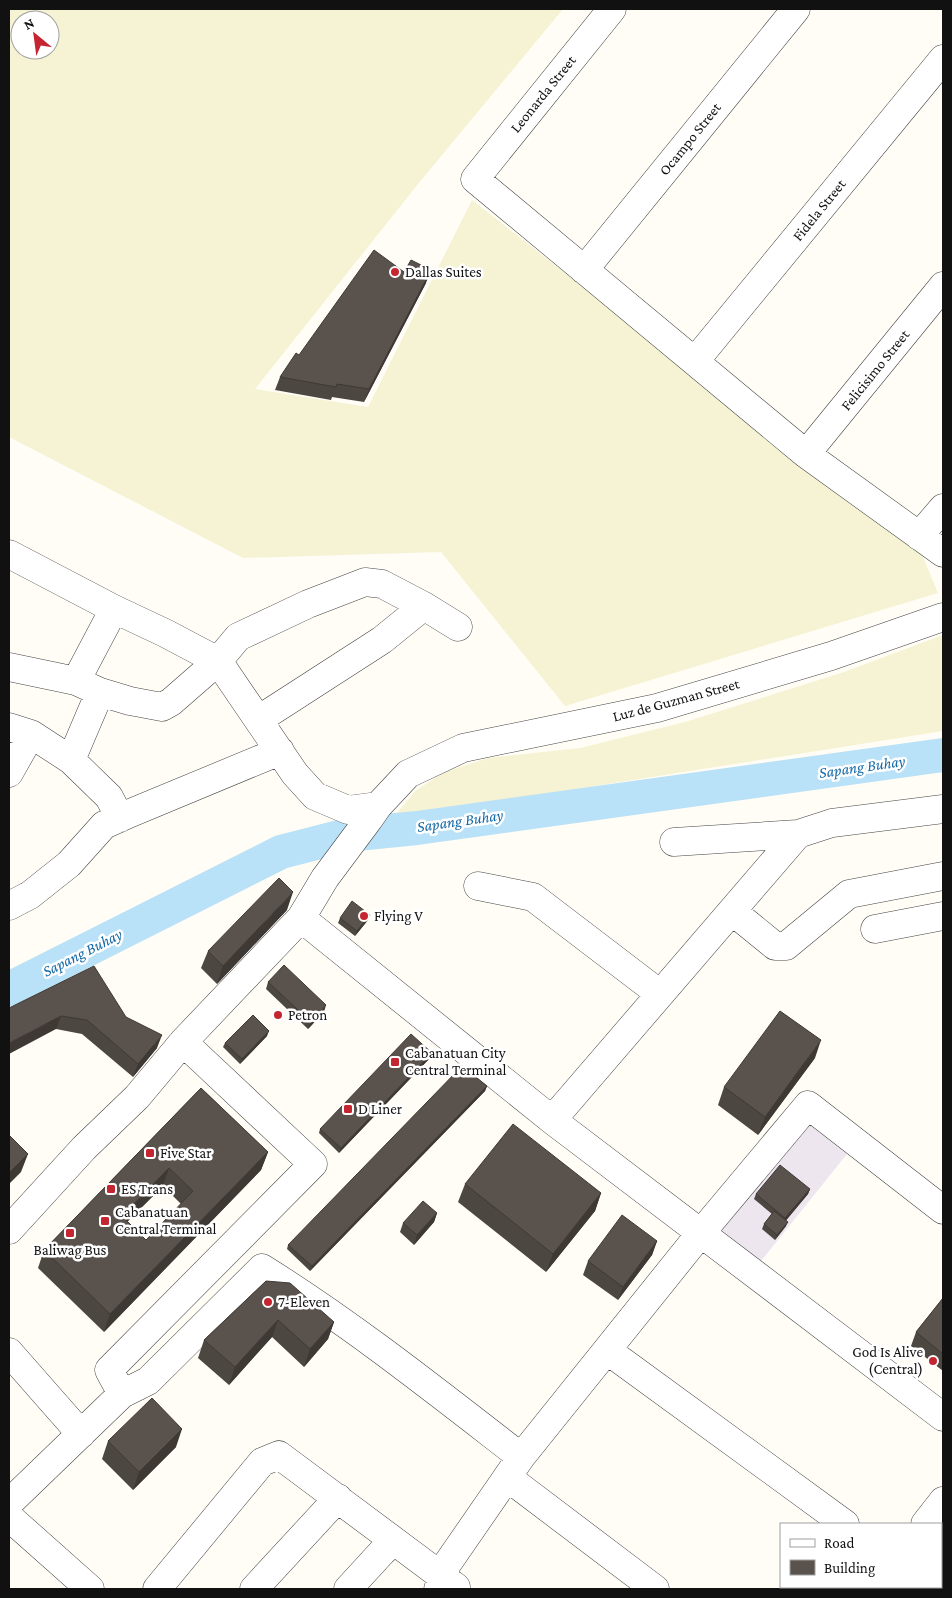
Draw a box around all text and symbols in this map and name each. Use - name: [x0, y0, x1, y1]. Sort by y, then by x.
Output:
- north arrow: [10, 10, 60, 60]
- text: N: [21, 14, 37, 33]
- street label: Leonarda Street: [507, 52, 580, 136]
- street label: Ocampo Street: [656, 99, 725, 179]
- street label: Fidela Street: [789, 175, 849, 244]
- place label: Dallas Suites: [405, 264, 482, 280]
- marker: Dallas Suites: [389, 266, 401, 278]
- street label: Felicisimo Street: [838, 326, 913, 413]
- street label: Luz de Guzman Street: [611, 675, 742, 725]
- water label: Sapang Buhay: [818, 752, 907, 782]
- water label: Sapang Buhay: [416, 806, 505, 836]
- place label: Flying V: [374, 908, 423, 925]
- marker: Flying V: [358, 910, 370, 922]
- water label: Sapang Buhay: [40, 925, 126, 981]
- place label: Petron: [288, 1007, 327, 1023]
- marker: Petron: [272, 1009, 284, 1021]
- place label: Cabanatuan City Central Terminal: [405, 1045, 507, 1078]
- marker: Cabanatuan City Central Terminal: [389, 1056, 401, 1068]
- place label: D Liner: [358, 1101, 403, 1117]
- marker: D Liner: [342, 1103, 354, 1115]
- place label: Five Star: [160, 1145, 212, 1161]
- marker: Five Star: [144, 1147, 156, 1159]
- place label: ES Trans: [121, 1181, 173, 1197]
- marker: ES Trans: [105, 1183, 117, 1195]
- place label: Cabanatuan Central Terminal: [115, 1204, 217, 1237]
- marker: Cabanatuan Central Terminal: [99, 1215, 111, 1227]
- marker: Baliwag Bus: [64, 1227, 76, 1239]
- place label: Baliwag Bus: [34, 1242, 107, 1259]
- place label: 7-Eleven: [278, 1294, 330, 1310]
- marker: 7-Eleven: [262, 1296, 274, 1308]
- place label: God Is Alive (Central): [852, 1344, 923, 1378]
- marker: God Is Alive (Central): [927, 1355, 939, 1367]
- legend: [780, 1523, 942, 1588]
- text: Road: [824, 1535, 855, 1551]
- text: Building: [824, 1560, 875, 1577]

